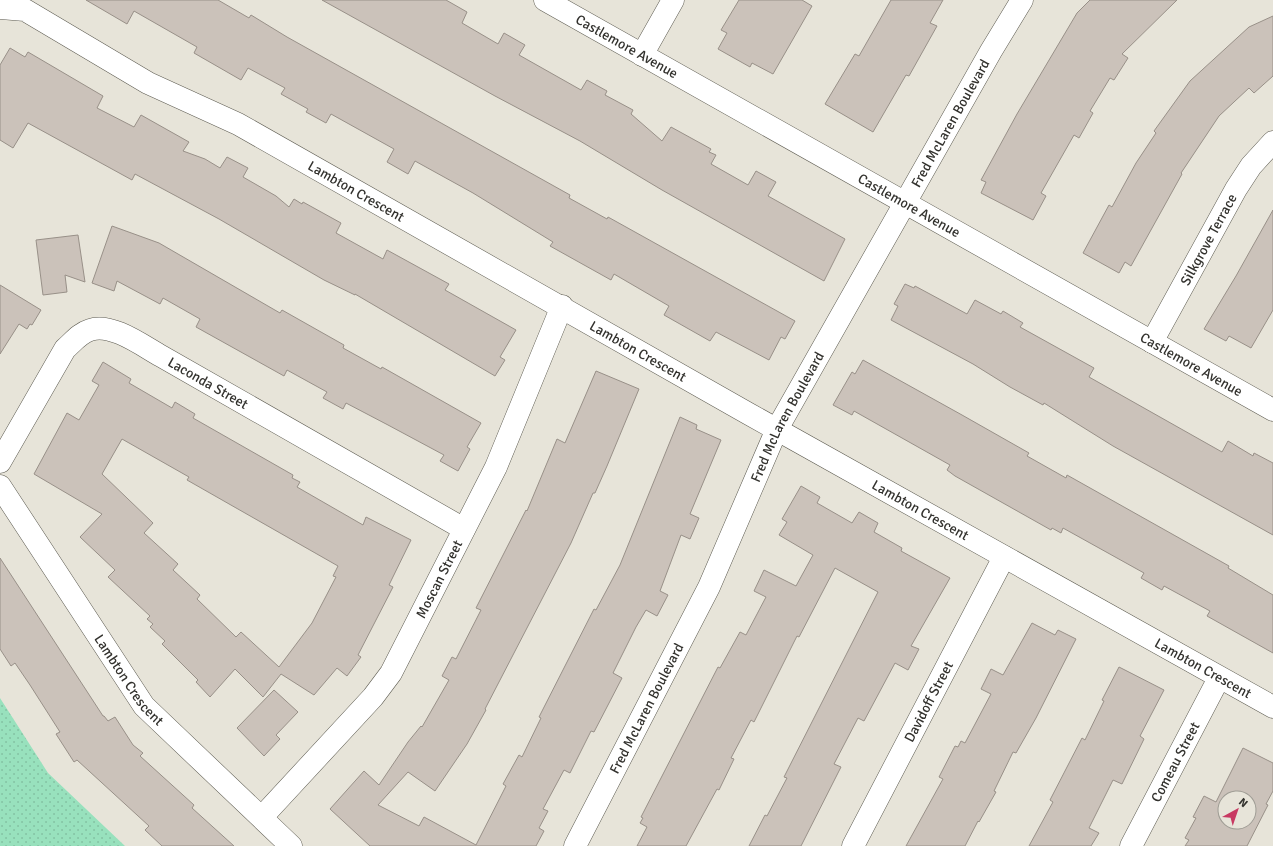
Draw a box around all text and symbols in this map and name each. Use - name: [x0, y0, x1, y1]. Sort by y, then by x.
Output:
- street label: Castlemore Avenue: [572, 11, 681, 82]
- street label: Fred McLaren Boulevard: [908, 56, 994, 191]
- street label: Lambton Crescent: [305, 157, 407, 226]
- street label: Castlemore Avenue: [855, 170, 963, 241]
- street label: Silkgrove Terrace: [1177, 191, 1241, 288]
- street label: Lambton Crescent: [587, 317, 689, 386]
- street label: Castlemore Avenue: [1137, 329, 1245, 400]
- street label: Fred McLaren Boulevard: [747, 349, 828, 485]
- street label: Laconda Street: [165, 354, 251, 413]
- street label: Lambton Crescent: [869, 476, 972, 544]
- street label: Moscan Street: [412, 537, 466, 621]
- street label: Lambton Crescent: [90, 631, 167, 729]
- street label: Lambton Crescent: [1152, 635, 1254, 702]
- street label: Fred McLaren Boulevard: [606, 641, 687, 777]
- street label: Davidoff Street: [901, 658, 957, 745]
- street label: Comeau Street: [1148, 719, 1204, 805]
- north arrow: [1217, 790, 1257, 830]
- text: N: [1236, 795, 1250, 810]

